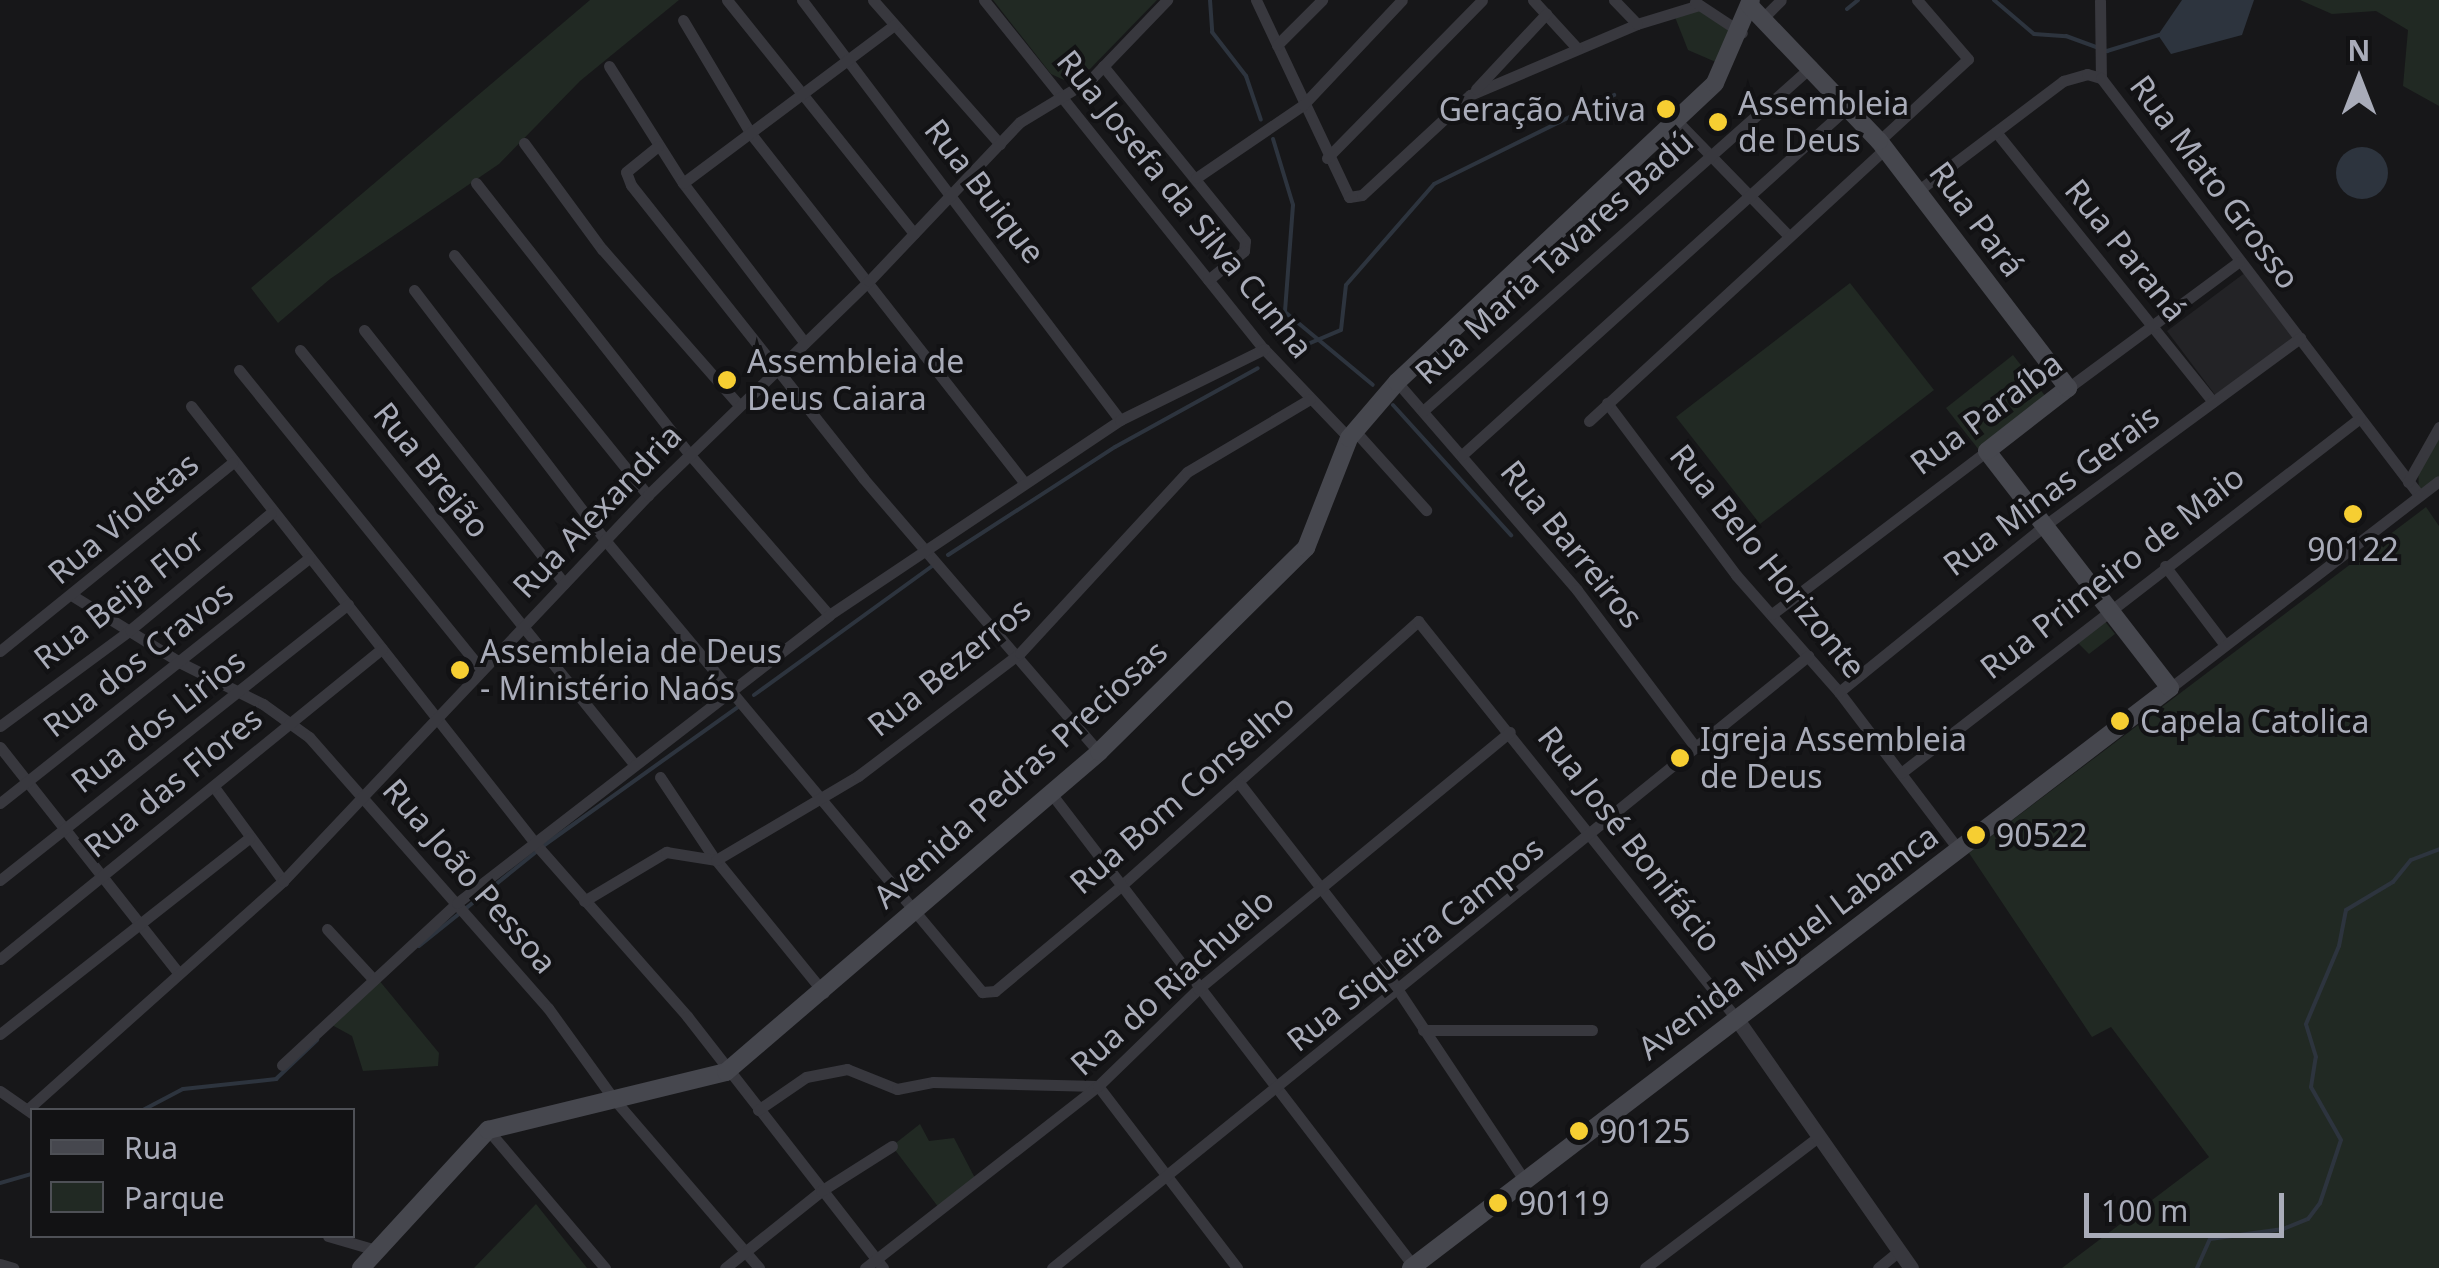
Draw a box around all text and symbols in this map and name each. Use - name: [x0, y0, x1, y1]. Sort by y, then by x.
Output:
- north arrow: [2309, 30, 2409, 130]
- text: N: [2348, 31, 2370, 69]
- street label: Rua Josefa da Silva Cunha: [1049, 42, 1321, 366]
- street label: Rua Mato Grosso: [2122, 68, 2308, 296]
- place label: Assembleia de Deus: [1738, 85, 1909, 160]
- place label: Geração Ativa: [1439, 90, 1646, 128]
- marker: Geração Ativa: [1655, 98, 1677, 120]
- street label: Rua Buique: [917, 111, 1053, 271]
- marker: Assembleia de Deus: [1707, 111, 1729, 133]
- street label: Rua Maria Tavares Badú: [1407, 122, 1701, 392]
- street label: Rua Pará: [1921, 154, 2033, 284]
- street label: Rua Paraná: [2057, 171, 2195, 329]
- place label: Assembleia de Deus Caiara: [747, 343, 964, 418]
- street label: Rua Paraíba: [1903, 344, 2069, 482]
- marker: Assembleia de Deus Caiara: [716, 369, 738, 391]
- street label: Rua Brejão: [366, 395, 498, 545]
- street label: Rua Minas Gerais: [1936, 396, 2166, 584]
- street label: Rua Alexandria: [505, 416, 689, 606]
- street label: Rua Belo Horizonte: [1662, 437, 1874, 685]
- street label: Rua Violetas: [40, 444, 206, 592]
- street label: Rua Barreiros: [1493, 453, 1651, 635]
- street label: Rua Primeiro de Maio: [1973, 457, 2251, 687]
- marker: 90122: [2342, 503, 2364, 525]
- street label: Rua Beija Flor: [26, 521, 212, 677]
- place label: 90122: [2307, 530, 2399, 568]
- street label: Rua dos Cravos: [35, 573, 241, 745]
- street label: Rua Bezerros: [860, 590, 1038, 744]
- street label: Avenida Pedras Preciosas: [865, 632, 1175, 916]
- place label: Assembleia de Deus - Ministério Naós: [480, 633, 782, 708]
- street label: Rua dos Lirios: [64, 641, 252, 801]
- marker: Assembleia de Deus - Ministério Naós: [449, 659, 471, 681]
- street label: Rua Bom Conselho: [1062, 686, 1302, 902]
- street label: Rua das Flores: [76, 699, 270, 865]
- place label: Capela Catolica: [2140, 702, 2369, 740]
- marker: Capela Catolica: [2109, 710, 2131, 732]
- street label: Rua José Bonifácio: [1530, 718, 1730, 960]
- place label: Igreja Assembleia de Deus: [1700, 721, 1967, 796]
- marker: Igreja Assembleia de Deus: [1669, 747, 1691, 769]
- street label: Rua João Pessoa: [375, 771, 565, 981]
- place label: 90522: [1996, 816, 2088, 854]
- street label: Avenida Miguel Labanca: [1630, 817, 1946, 1067]
- marker: 90522: [1965, 824, 1987, 846]
- street label: Rua Siqueira Campos: [1279, 829, 1551, 1059]
- street label: Rua do Riachuelo: [1063, 881, 1281, 1083]
- legend: [30, 1108, 355, 1238]
- place label: 90125: [1599, 1112, 1691, 1150]
- marker: 90125: [1568, 1120, 1590, 1142]
- text: Rua: [124, 1127, 178, 1168]
- scale bar: [2089, 1173, 2289, 1235]
- text: Parque: [124, 1177, 225, 1218]
- place label: 90119: [1518, 1184, 1610, 1222]
- text: 100 m: [2101, 1190, 2188, 1231]
- marker: 90119: [1487, 1192, 1509, 1214]

